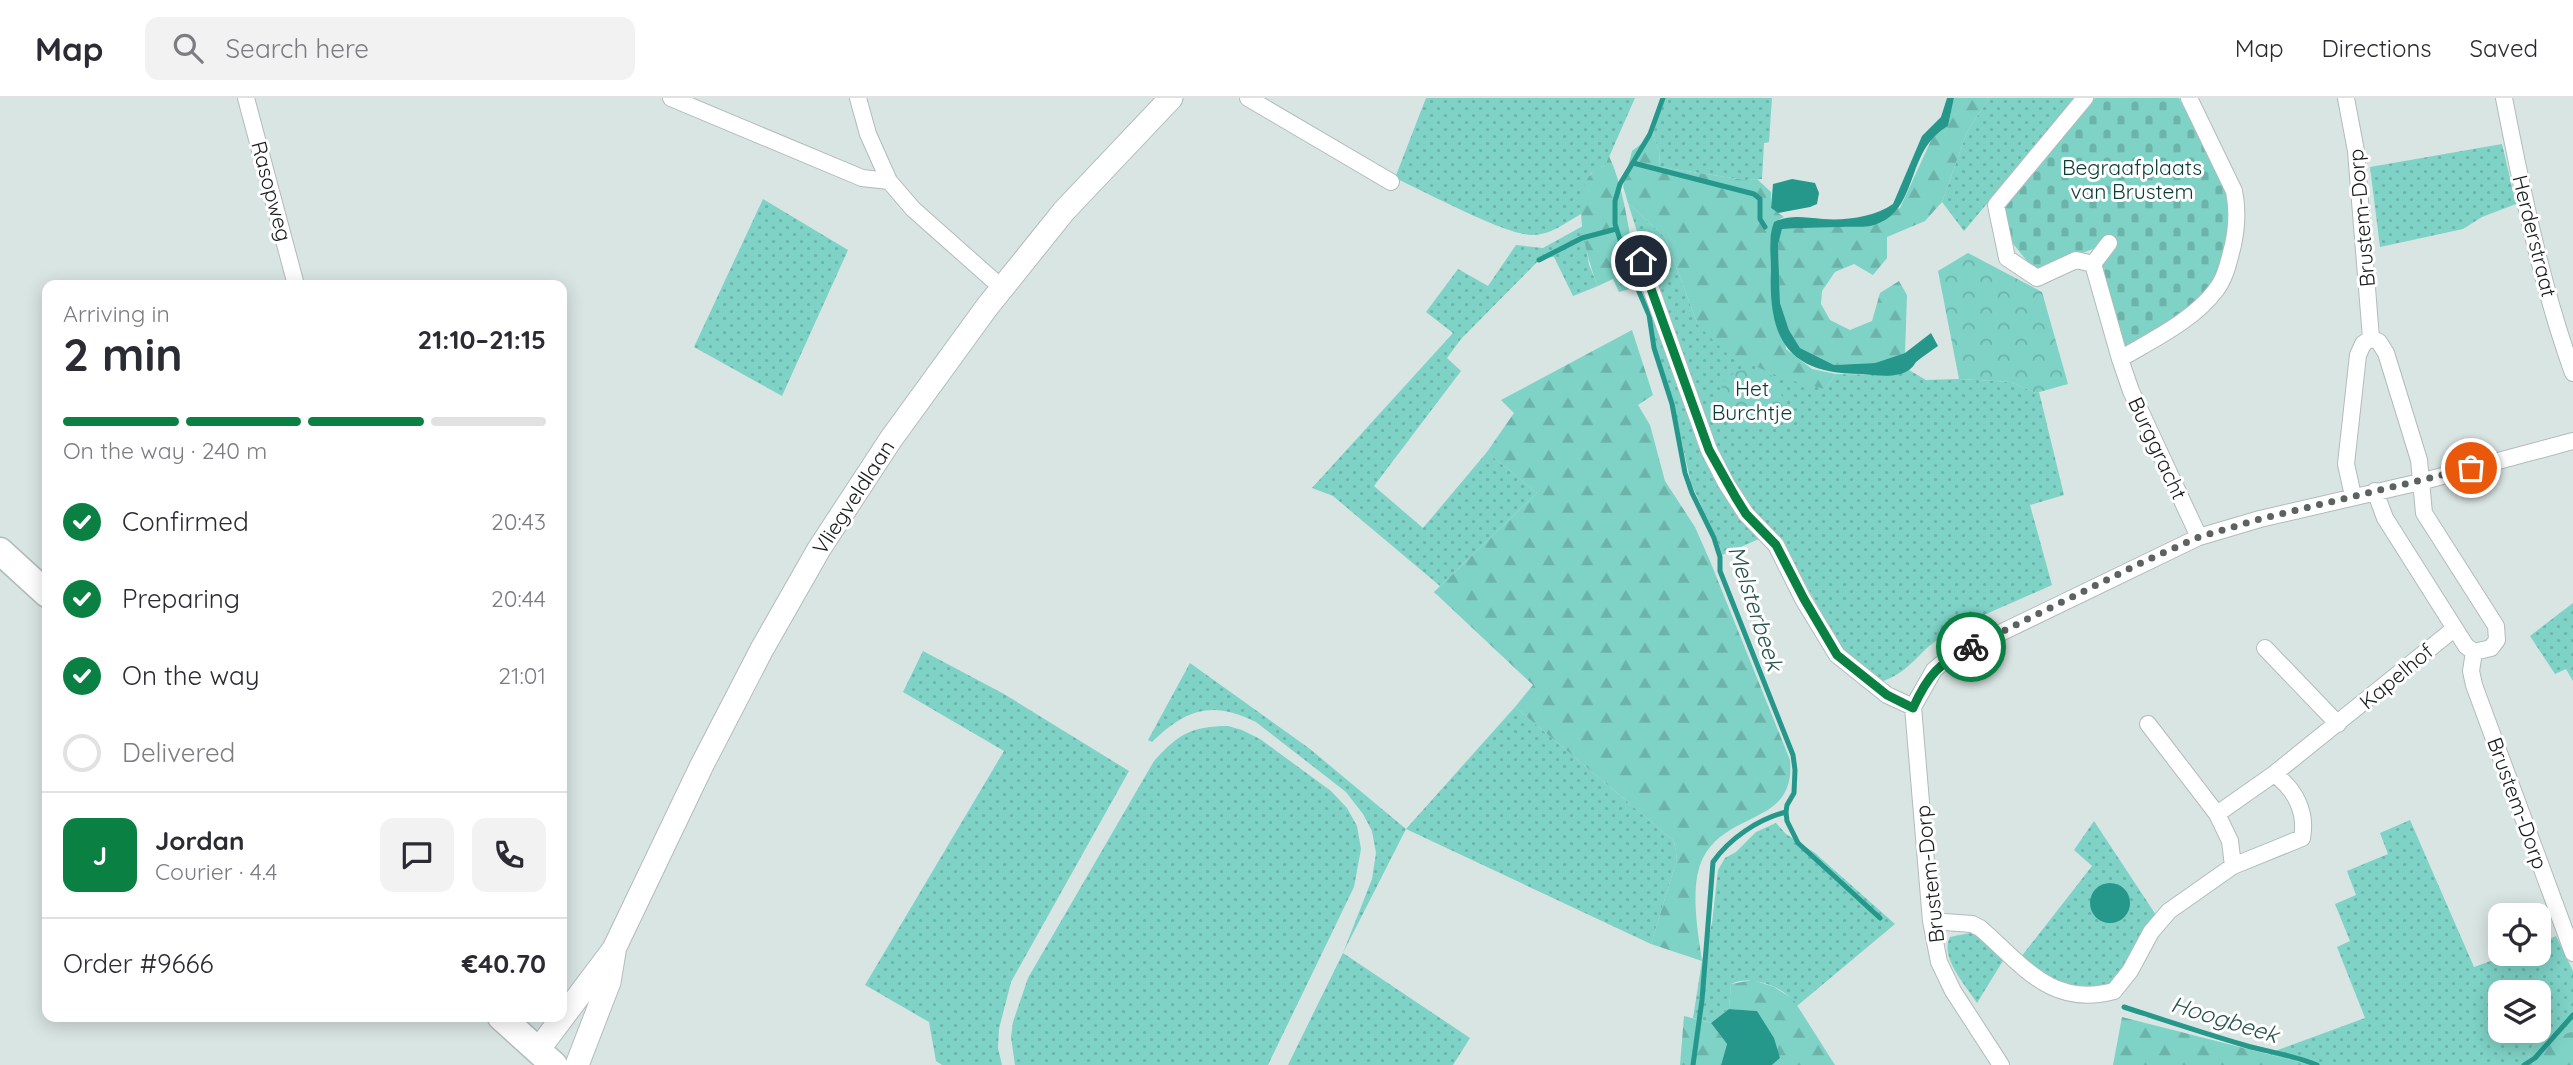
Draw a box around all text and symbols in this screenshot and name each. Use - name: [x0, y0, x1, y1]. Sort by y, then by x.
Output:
- search box: [145, 17, 635, 80]
- text: Map: [35, 28, 103, 69]
- icon: search: [169, 29, 207, 67]
- text: Search here: [225, 32, 369, 65]
- text: Map: [2235, 33, 2284, 63]
- text: Directions: [2322, 33, 2432, 63]
- text: Saved: [2470, 33, 2538, 63]
- street label: Rasopweg: [246, 138, 298, 244]
- street label: Brustem-Dorp: [2342, 148, 2380, 288]
- park label: Begraafplaats van Brustem: [2062, 154, 2202, 204]
- street label: Herderstraat: [2507, 172, 2563, 300]
- pin: [1611, 231, 1671, 291]
- icon: home: [1622, 242, 1660, 280]
- text: Arriving in: [63, 299, 170, 328]
- text: 21:10–21:15: [417, 323, 546, 356]
- text: 2 min: [63, 325, 183, 383]
- park label: Het Burchtje: [1712, 375, 1792, 425]
- street label: Burggracht: [2123, 393, 2193, 503]
- street label: Vliegveldlaan: [806, 435, 900, 559]
- text: On the way · 240 m: [63, 436, 267, 465]
- pin: [2441, 438, 2501, 498]
- icon: bag: [2452, 449, 2490, 487]
- icon: check: [63, 503, 101, 541]
- text: Confirmed: [122, 505, 249, 538]
- text: 20:43: [491, 507, 546, 536]
- water label: Melsterbeek: [1722, 542, 1790, 676]
- icon: check: [63, 580, 101, 618]
- text: Preparing: [122, 582, 240, 615]
- text: 20:44: [491, 584, 546, 613]
- courier: [1936, 612, 2006, 682]
- icon: bike: [1952, 628, 1990, 666]
- street label: Kapelhof: [2354, 637, 2439, 714]
- icon: check: [63, 657, 101, 695]
- text: On the way: [122, 659, 260, 692]
- text: 21:01: [498, 661, 546, 690]
- street label: Brustem-Dorp: [2482, 733, 2554, 873]
- text: Delivered: [122, 736, 235, 769]
- street label: Brustem-Dorp: [1909, 804, 1949, 944]
- button: chat: [380, 818, 454, 892]
- button: phone: [472, 818, 546, 892]
- text: Jordan: [155, 824, 244, 857]
- text: J: [93, 839, 107, 872]
- text: Courier · 4.4: [155, 857, 277, 886]
- map controls: [2488, 903, 2551, 1043]
- button: locate: [2488, 903, 2551, 966]
- text: Order #9666: [63, 947, 213, 980]
- text: €40.70: [462, 947, 546, 980]
- button: layers: [2488, 980, 2551, 1043]
- water label: Hoogbeek: [2168, 989, 2284, 1050]

